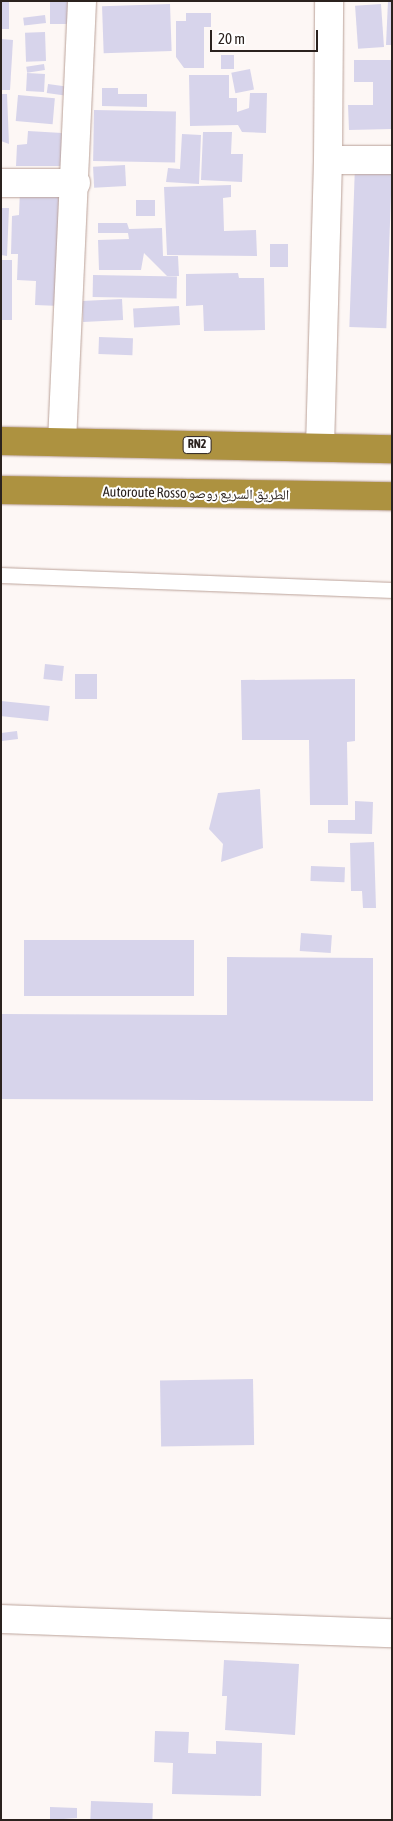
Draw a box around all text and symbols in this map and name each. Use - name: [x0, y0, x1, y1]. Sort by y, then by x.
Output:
- scale bar: [213, 20, 320, 52]
- text: 20 m: [218, 30, 245, 47]
- road number: RN2: [182, 436, 212, 454]
- street label: Autoroute Rosso الطريق السريع روصو: [103, 483, 289, 503]

